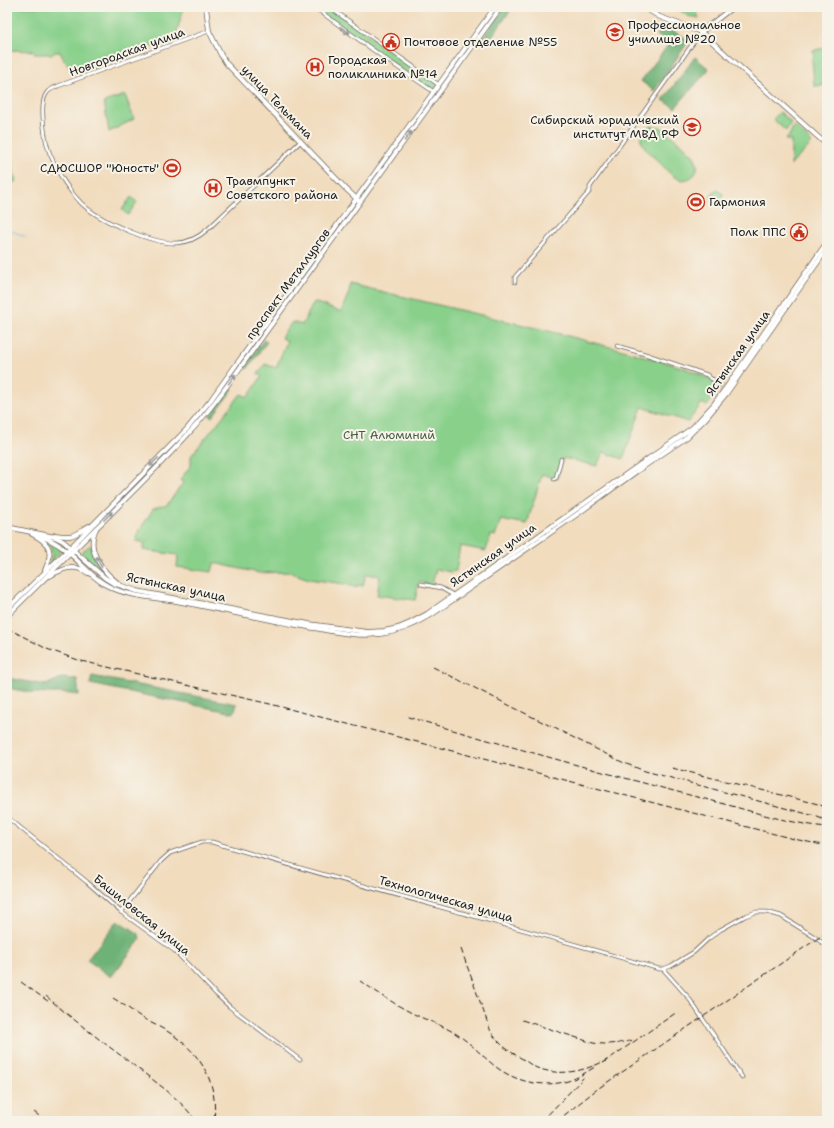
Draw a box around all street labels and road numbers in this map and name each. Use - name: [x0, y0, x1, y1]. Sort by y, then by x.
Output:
- street label: Новгородская улица: [67, 23, 188, 80]
- street label: улица Тельмана: [238, 62, 317, 143]
- street label: проспект Металлургов: [242, 225, 334, 343]
- street label: Ястынская улица: [702, 306, 774, 399]
- street label: Ястынская улица: [447, 519, 540, 591]
- street label: Ястынская улица: [125, 569, 228, 605]
- street label: Башиловская улица: [90, 871, 194, 959]
- street label: Технологическая улица: [377, 872, 516, 926]

